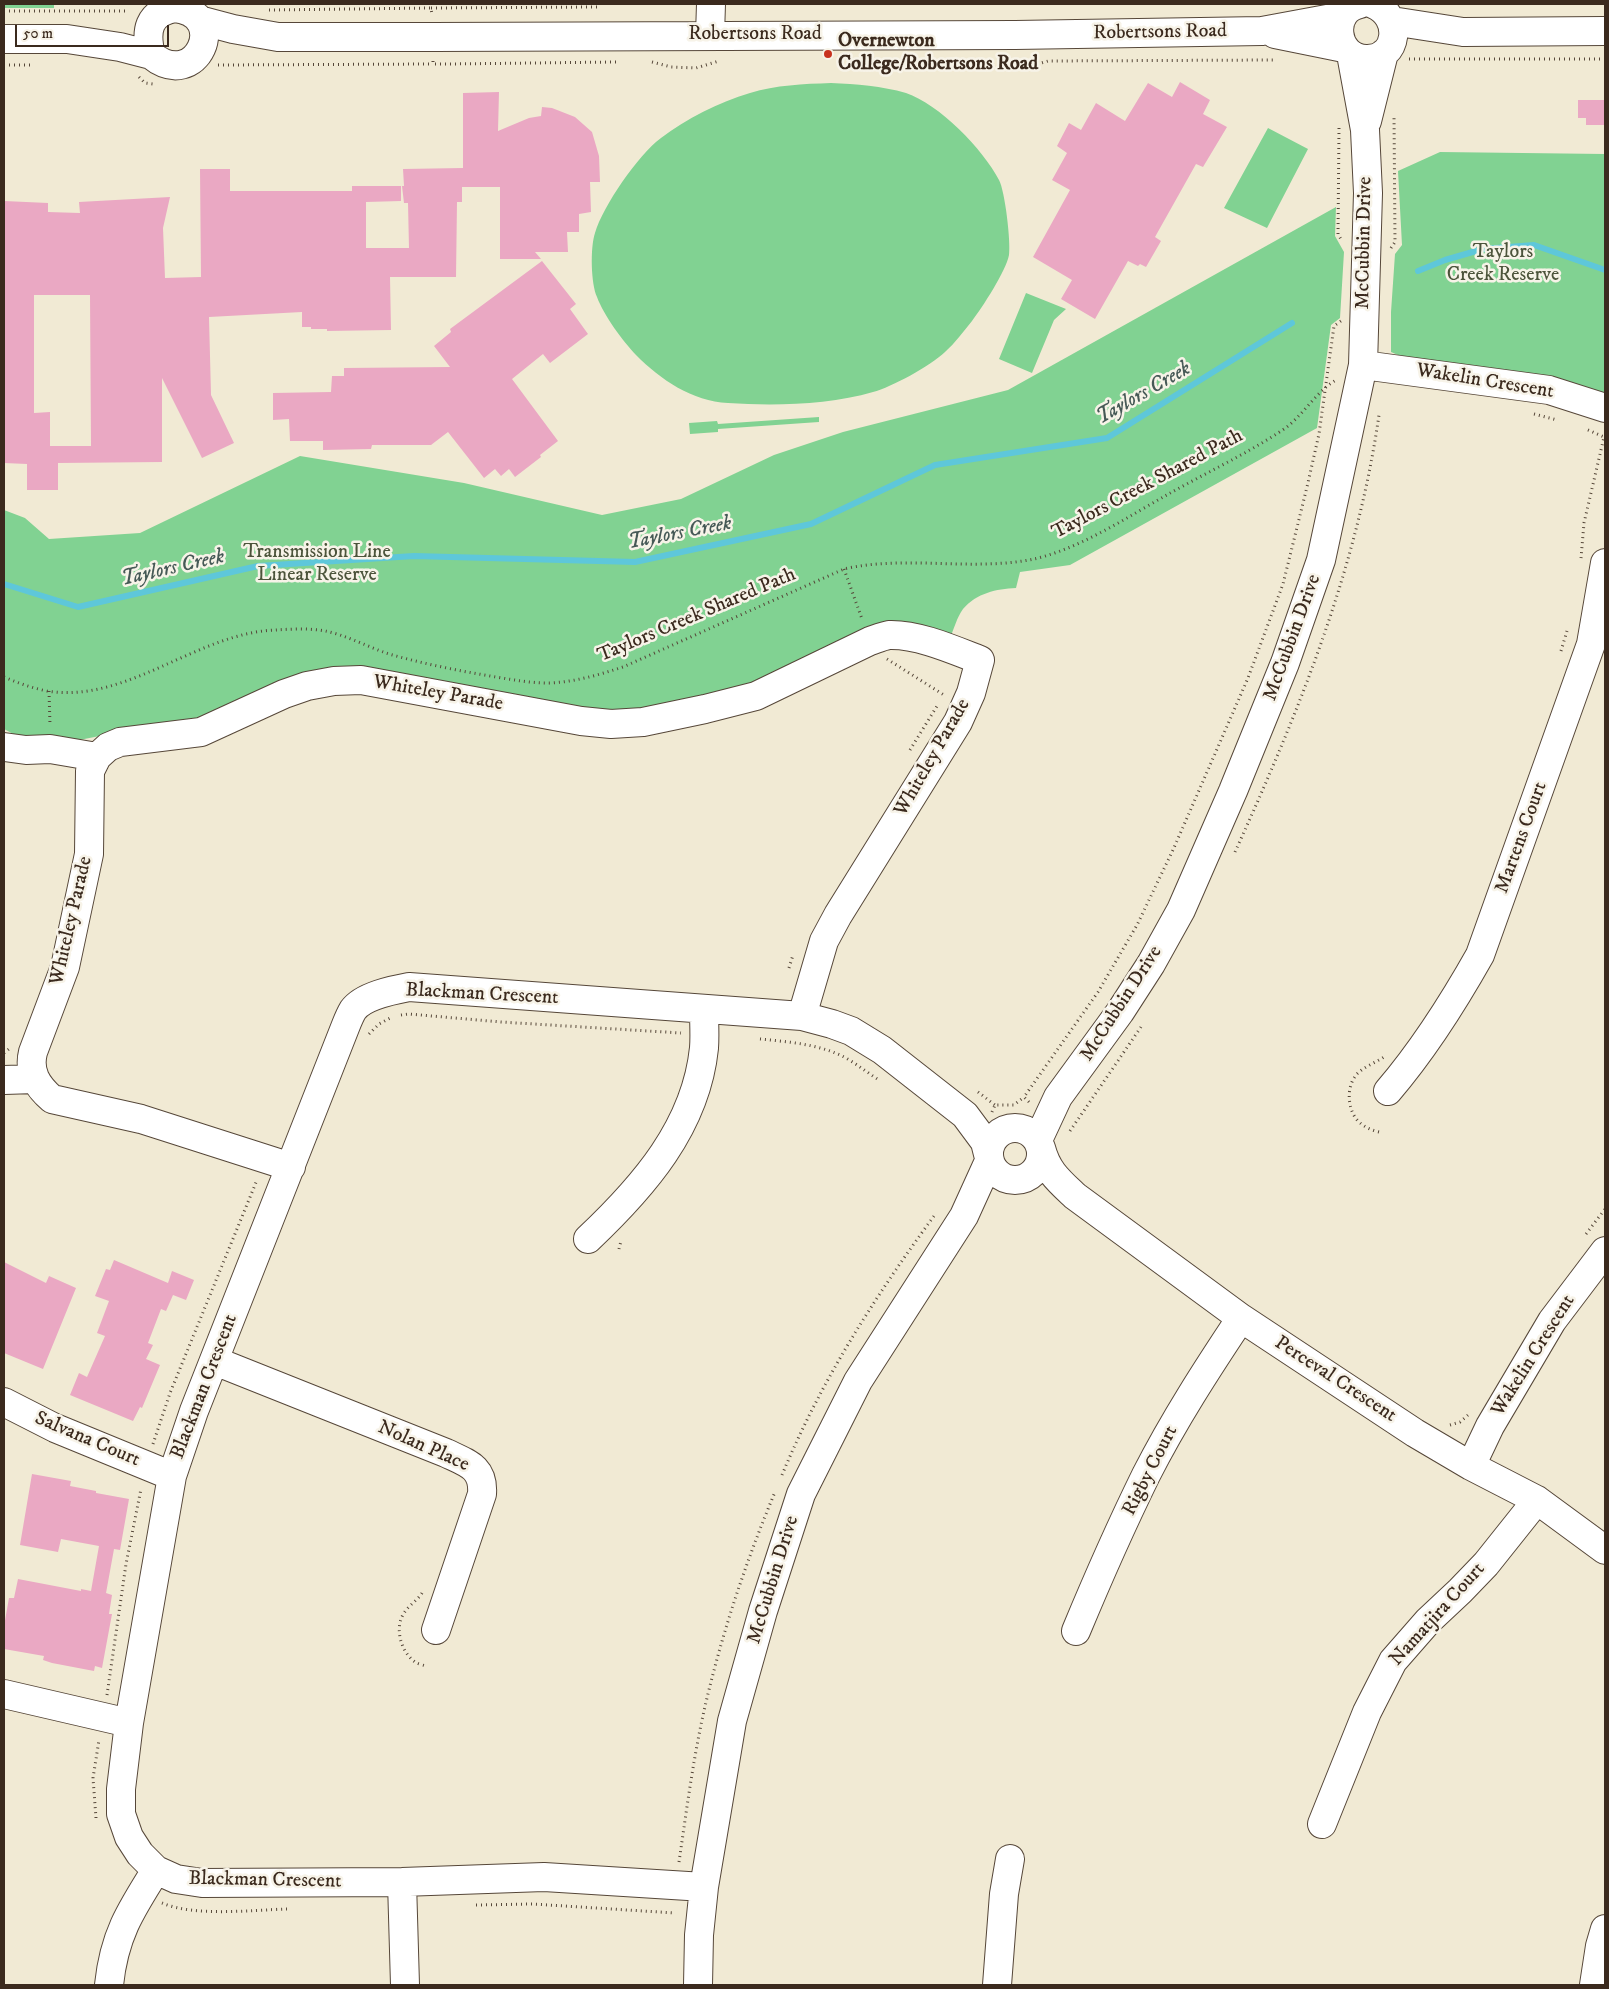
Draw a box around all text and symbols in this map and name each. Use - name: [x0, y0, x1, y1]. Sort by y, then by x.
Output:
- scale bar: [18, 15, 171, 47]
- street label: Robertsons Road: [1093, 20, 1227, 46]
- street label: Robertsons Road: [688, 23, 822, 47]
- text: 50 m: [23, 24, 53, 43]
- place label: Overnewton College/Robertsons Road: [838, 30, 1038, 77]
- marker: Overnewton College/Robertsons Road: [822, 48, 834, 60]
- street label: McCubbin Drive: [1352, 176, 1378, 310]
- park label: Taylors Creek Reserve: [1447, 241, 1559, 288]
- water label: Taylors Creek: [1092, 357, 1196, 431]
- street label: Wakelin Crescent: [1415, 359, 1555, 405]
- street label: Taylors Creek Shared Path: [1048, 424, 1248, 546]
- water label: Taylors Creek: [626, 512, 734, 556]
- park label: Transmission Line Linear Reserve: [243, 541, 391, 588]
- water label: Taylors Creek: [119, 545, 227, 593]
- street label: Taylors Creek Shared Path: [594, 563, 800, 669]
- street label: McCubbin Drive: [1259, 572, 1327, 704]
- street label: Whiteley Parade: [371, 671, 505, 717]
- street label: Whiteley Parade: [890, 695, 976, 821]
- street label: Martens Court: [1491, 779, 1553, 897]
- street label: Whiteley Parade: [46, 854, 98, 988]
- street label: McCubbin Drive: [1076, 942, 1168, 1066]
- street label: Blackman Crescent: [405, 979, 559, 1011]
- street label: Wakelin Crescent: [1487, 1291, 1581, 1421]
- street label: Blackman Crescent: [166, 1311, 244, 1463]
- street label: Perceval Crescent: [1269, 1332, 1401, 1428]
- street label: Salvana Court: [31, 1407, 143, 1473]
- street label: Nolan Place: [373, 1416, 473, 1478]
- street label: Rigby Court: [1118, 1422, 1184, 1520]
- street label: McCubbin Drive: [743, 1513, 805, 1647]
- street label: Namatjira Court: [1385, 1558, 1491, 1672]
- street label: Blackman Crescent: [188, 1868, 342, 1894]

